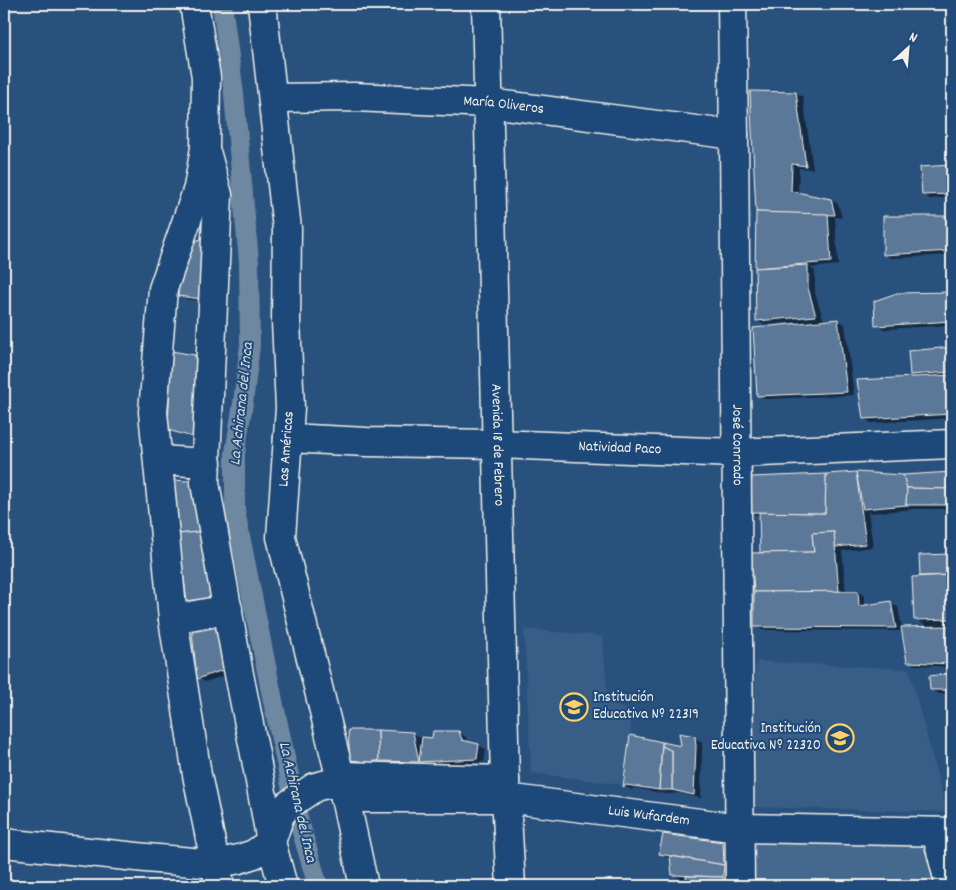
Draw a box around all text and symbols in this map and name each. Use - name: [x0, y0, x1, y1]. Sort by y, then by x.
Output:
- north arrow: [884, 22, 934, 72]
- text: N: [905, 28, 920, 49]
- street label: María Oliveros: [463, 91, 545, 121]
- water label: La Achirana del Inca: [224, 340, 260, 467]
- street label: Avenida 18 de Febrero: [484, 383, 509, 507]
- street label: José Conrrado: [725, 404, 748, 486]
- street label: Las Américas: [273, 411, 301, 487]
- street label: Natividad Paco: [578, 436, 662, 461]
- place label: Institución Educativa Nº 22319: [593, 687, 699, 726]
- school or university icon: Institución Educativa Nº 22319: [559, 692, 589, 722]
- place label: Institución Educativa Nº 22320: [711, 718, 821, 757]
- school or university icon: Institución Educativa Nº 22320: [825, 723, 855, 753]
- water label: La Achirana del Inca: [272, 739, 322, 866]
- street label: Luis Wufardem: [607, 800, 691, 833]

